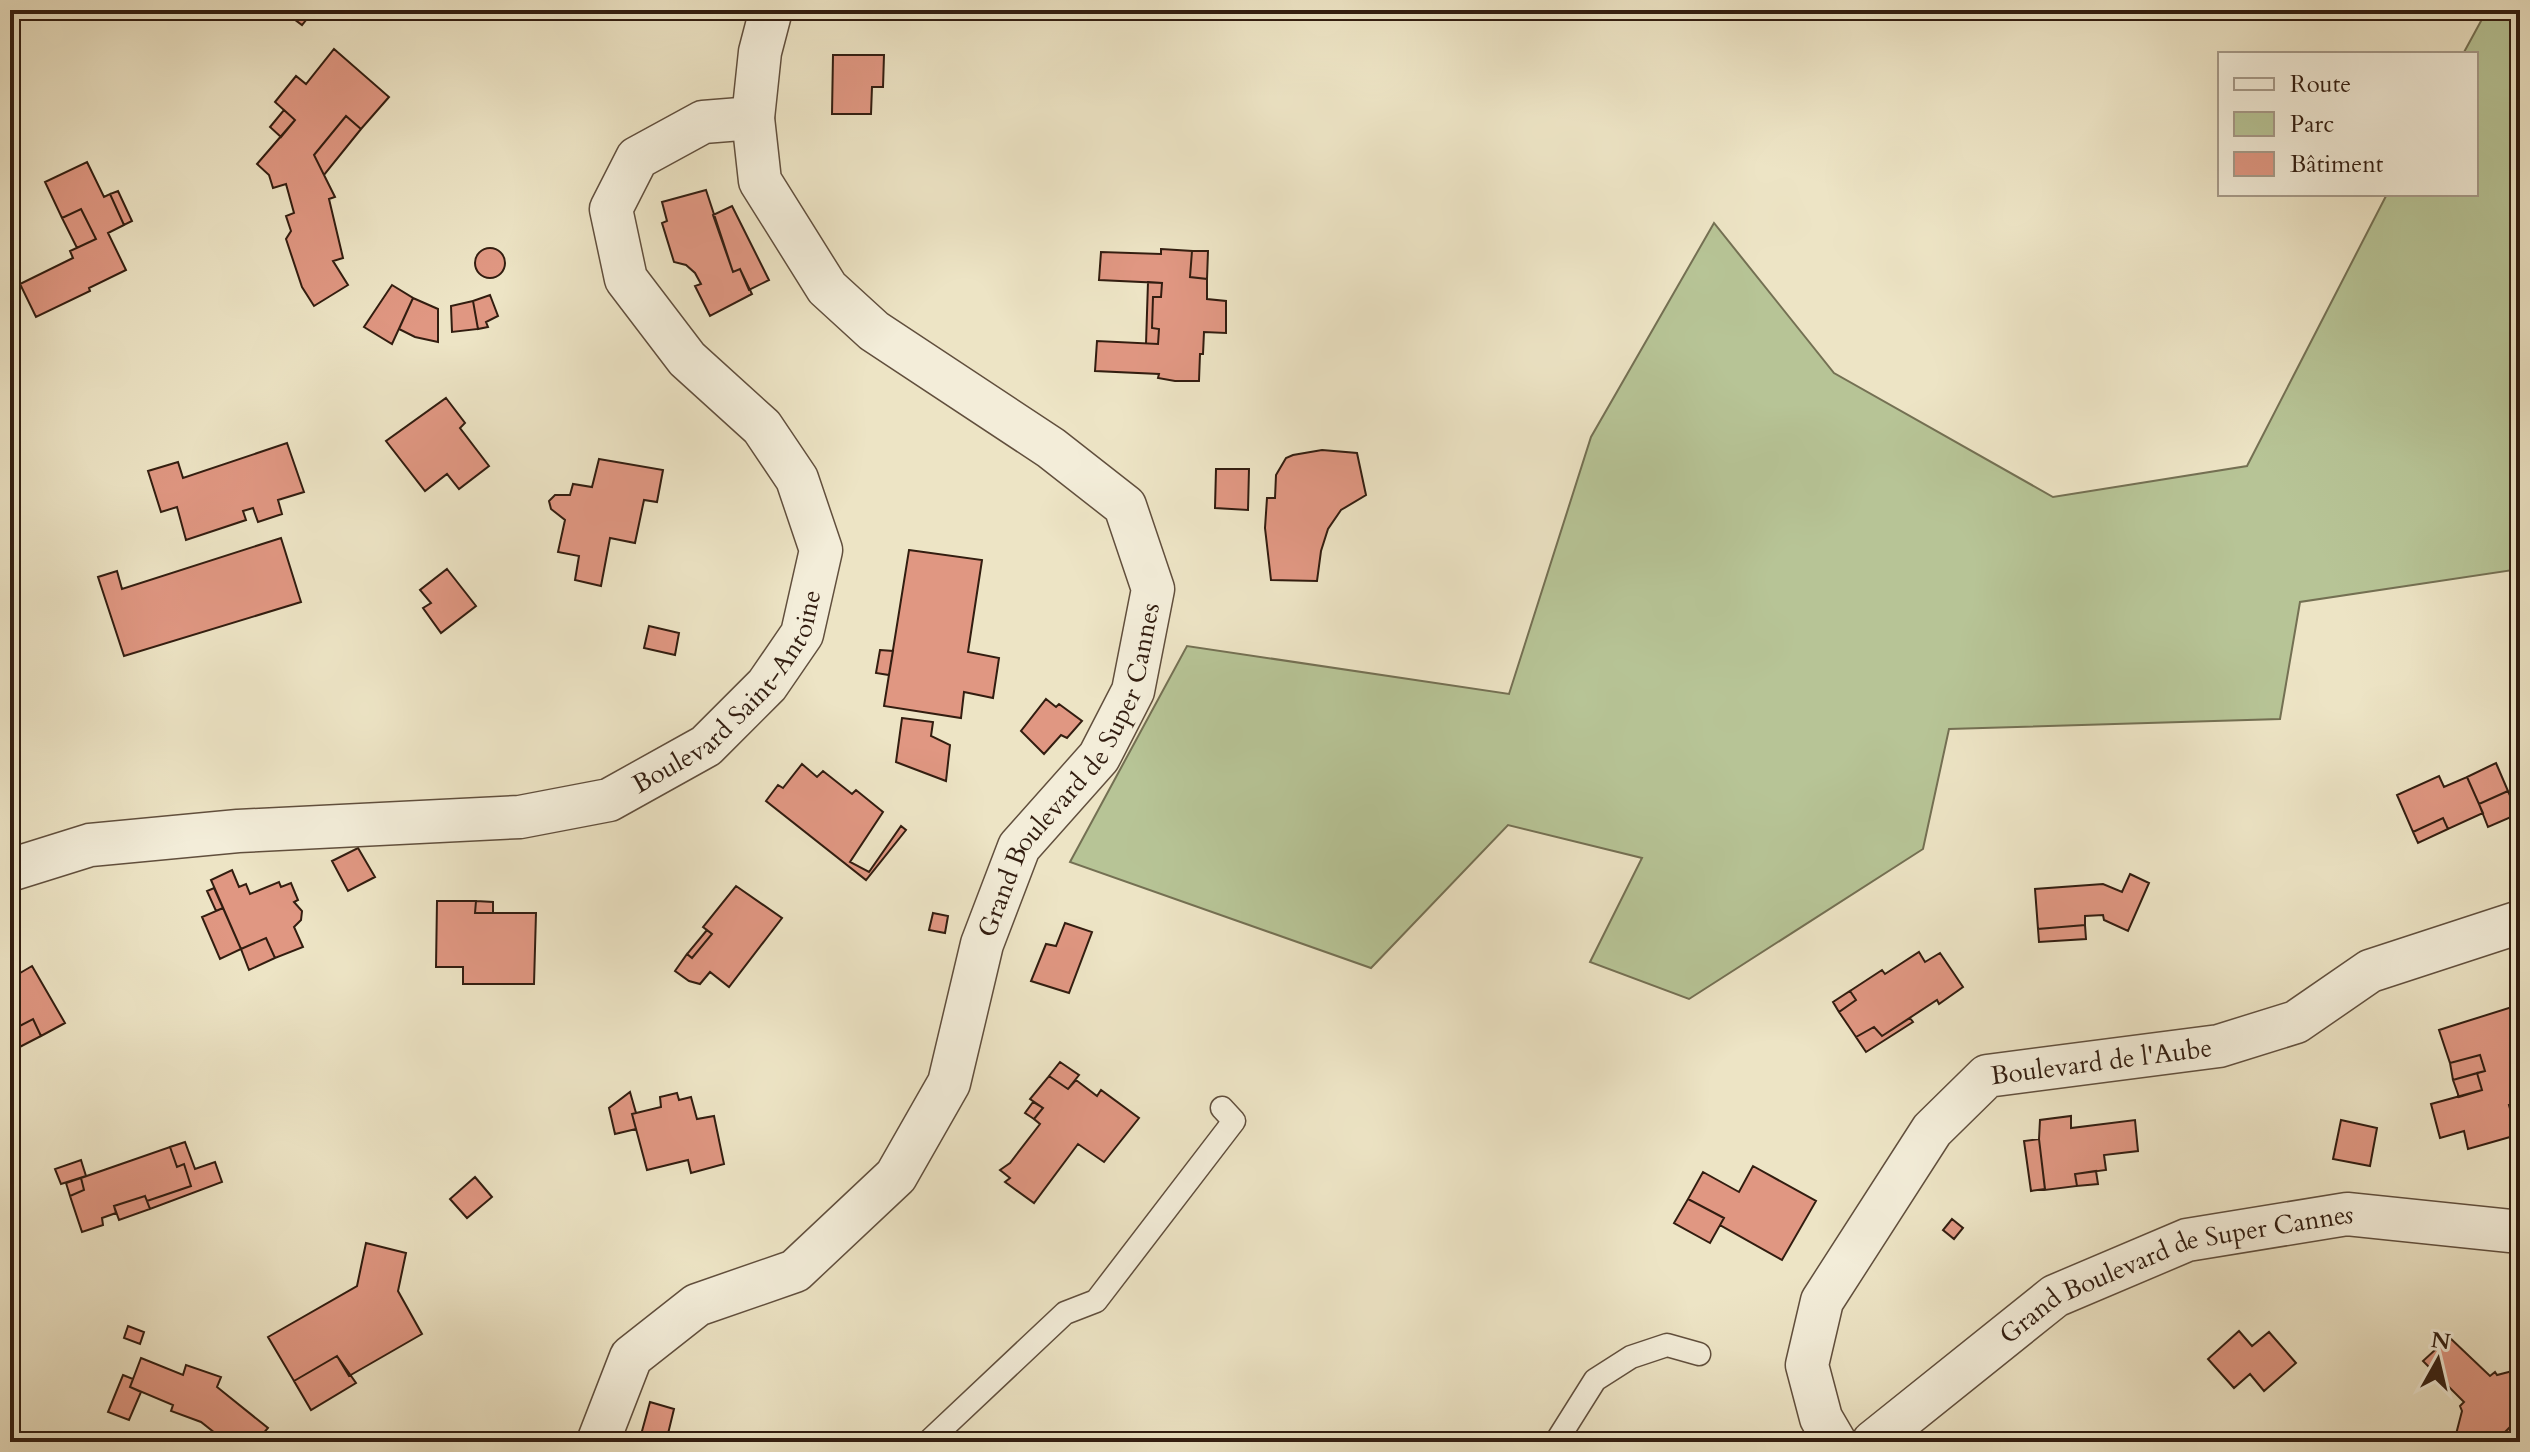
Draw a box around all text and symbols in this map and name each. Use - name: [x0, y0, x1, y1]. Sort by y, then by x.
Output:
- legend: [2218, 52, 2478, 196]
- text: Route: [2290, 68, 2351, 101]
- text: Parc: [2290, 108, 2334, 141]
- text: Bâtiment: [2290, 148, 2384, 181]
- street label: Boulevard Saint-Antoine: [626, 587, 829, 802]
- street label: Grand Boulevard de Super Cannes: [969, 600, 1168, 942]
- street label: Boulevard de l'Aube: [1989, 1030, 2214, 1093]
- street label: Grand Boulevard de Super Cannes: [1992, 1197, 2356, 1352]
- north arrow: [2398, 1320, 2478, 1400]
- text: N: [2429, 1325, 2452, 1357]

